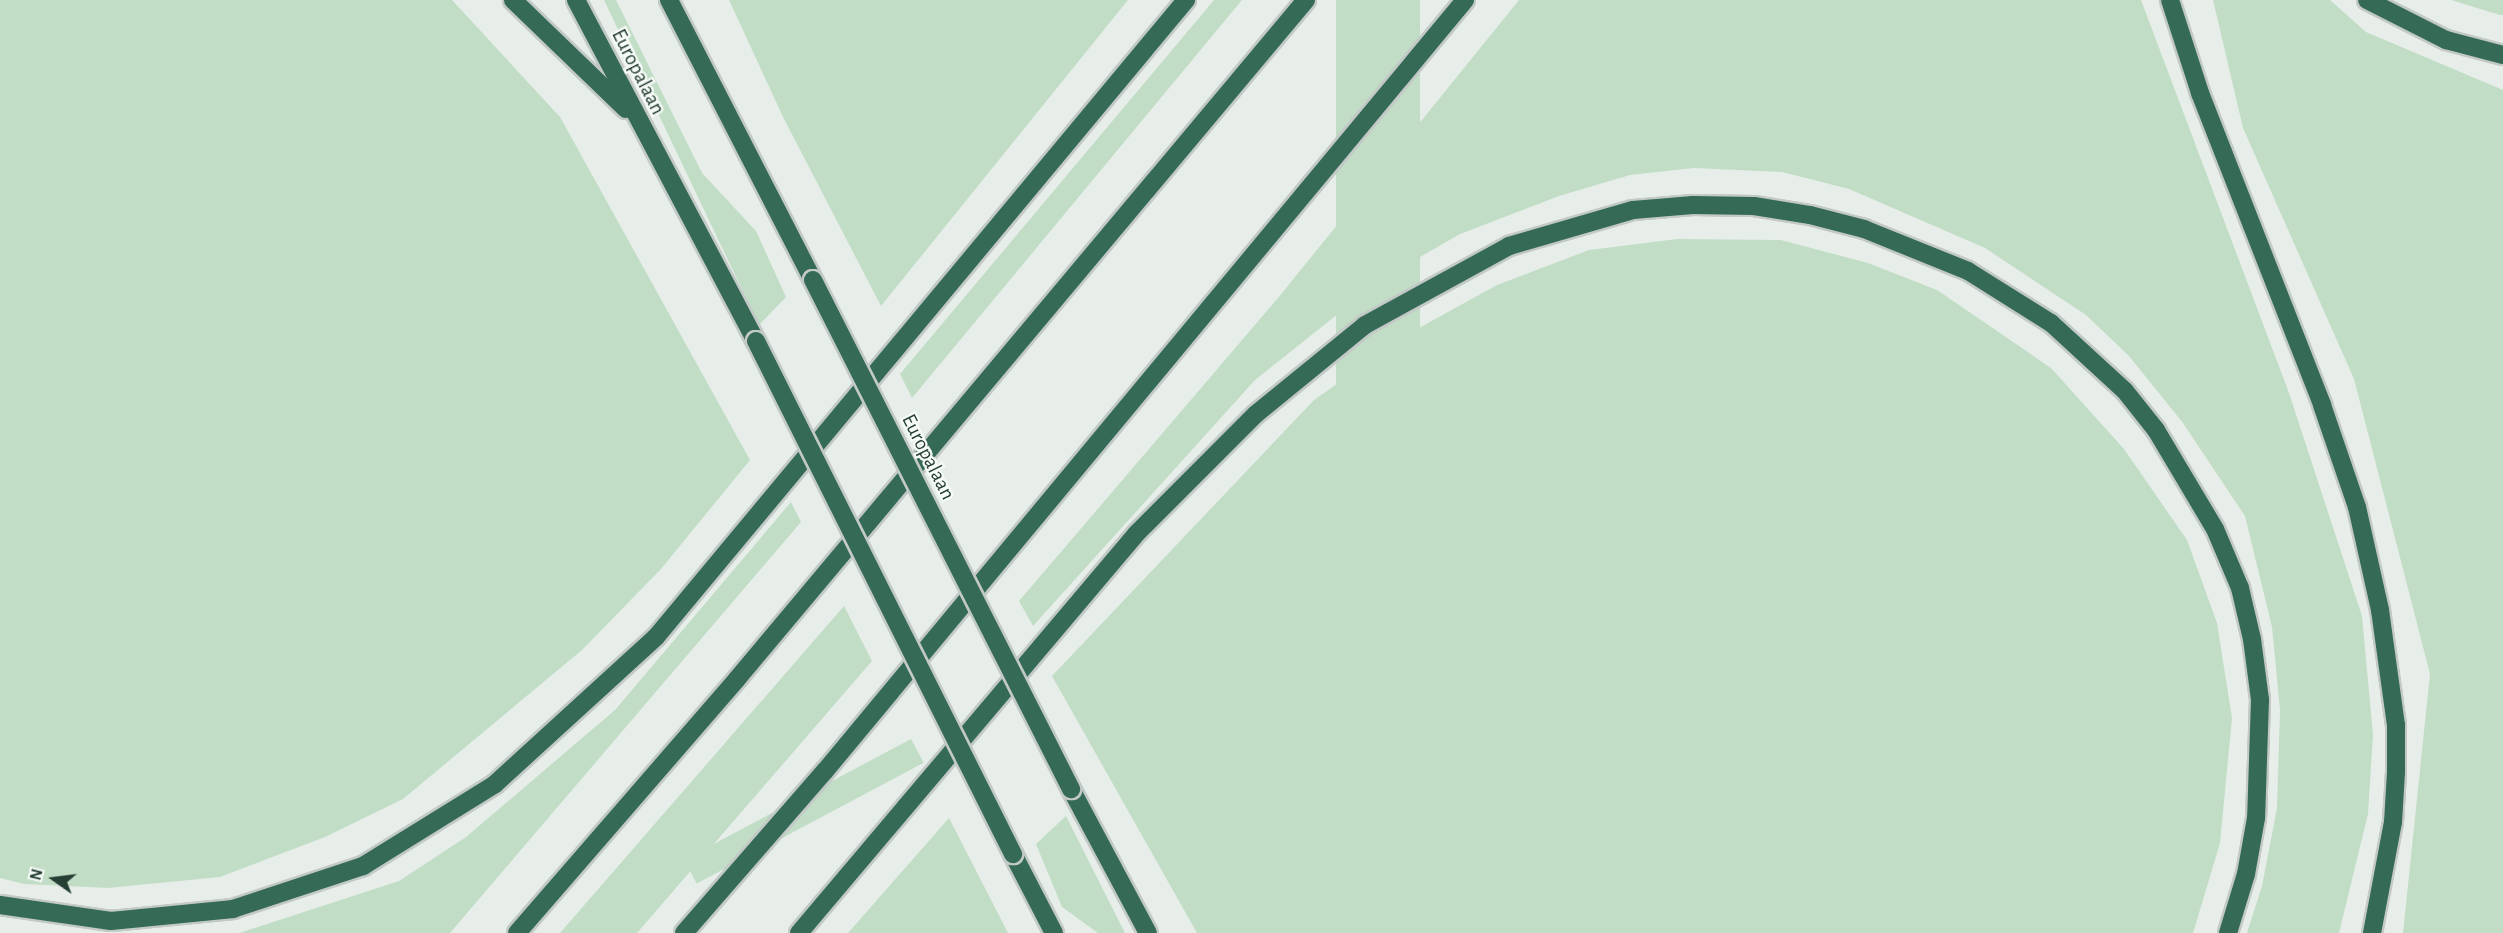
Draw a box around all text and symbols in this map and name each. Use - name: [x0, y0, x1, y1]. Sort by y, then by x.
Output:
- street label: Europalaan: [606, 25, 670, 119]
- street label: Europalaan: [896, 410, 960, 504]
- north arrow: [24, 849, 84, 909]
- text: N: [27, 867, 46, 882]

